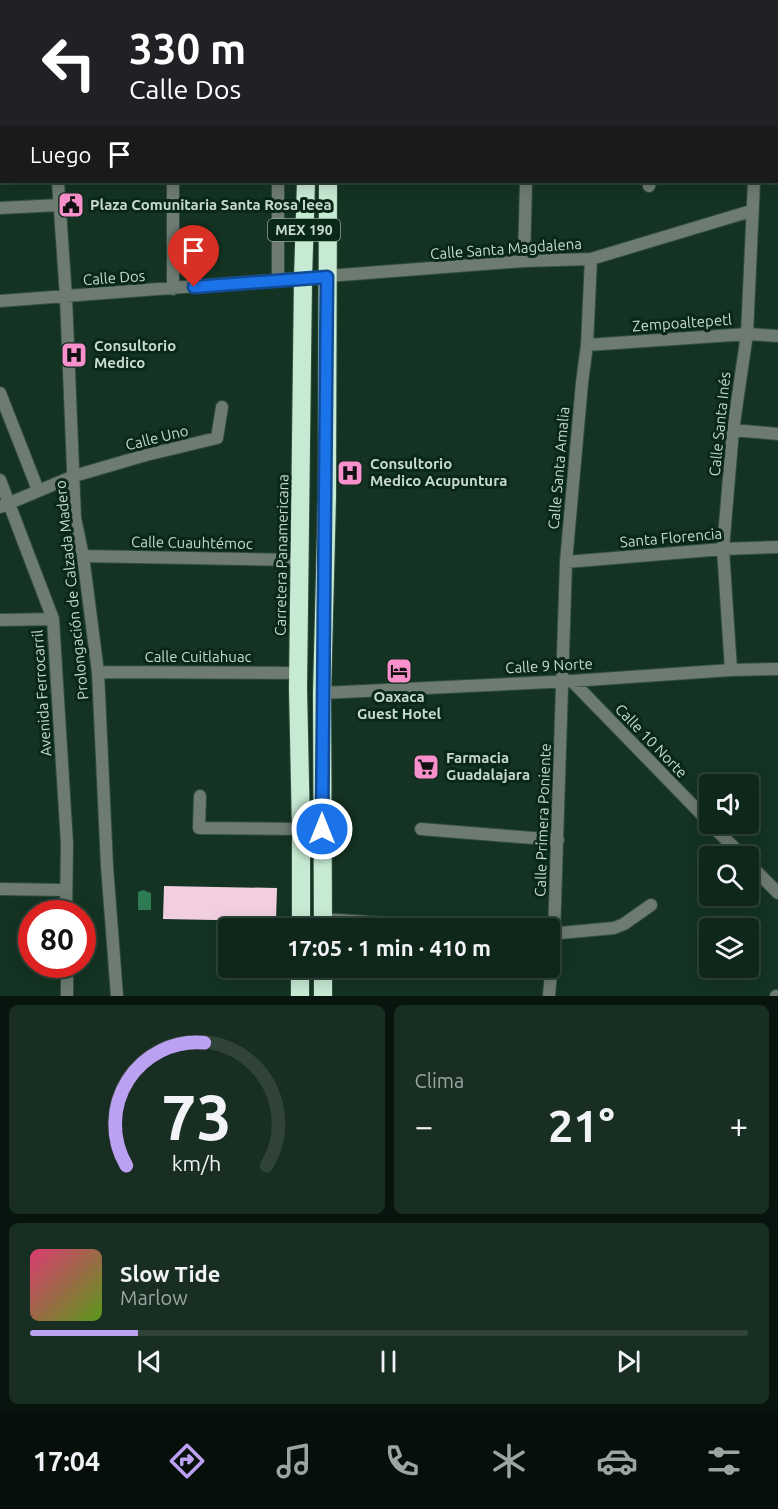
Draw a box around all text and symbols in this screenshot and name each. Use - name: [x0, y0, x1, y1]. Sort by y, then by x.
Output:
- icon: left: [30, 24, 108, 102]
- text: 330 m: [129, 25, 246, 72]
- text: Calle Dos: [129, 74, 241, 104]
- icon: arrive: [103, 138, 136, 171]
- text: Luego: [30, 142, 91, 167]
- public building icon: Plaza Comunitaria Santa Rosa Ieea: [56, 190, 86, 220]
- place label: Plaza Comunitaria Santa Rosa Ieea: [90, 196, 332, 213]
- road number: MEX 190: [268, 219, 340, 241]
- pin: [168, 225, 219, 287]
- icon: arrive: [177, 234, 210, 267]
- street label: Calle Santa Magdalena: [430, 235, 582, 262]
- street label: Calle Dos: [82, 267, 146, 288]
- street label: Zempoaltepetl: [632, 311, 732, 334]
- place label: Consultorio Medico: [94, 337, 176, 371]
- hospital icon: Consultorio Medico: [59, 340, 89, 370]
- street label: Calle Santa Inés: [706, 371, 733, 477]
- street label: Calle Santa Amalia: [545, 406, 572, 530]
- street label: Calle Uno: [124, 422, 190, 454]
- place label: Consultorio Medico Acupuntura: [370, 455, 507, 489]
- hospital icon: Consultorio Medico Acupuntura: [335, 458, 365, 488]
- street label: Carretera Panamericana: [272, 474, 291, 636]
- street label: Prolongación de Calzada Madero: [52, 479, 91, 701]
- street label: Santa Florencia: [619, 525, 723, 550]
- street label: Calle Cuauhtémoc: [131, 533, 253, 552]
- street label: Avenida Ferrocarril: [29, 629, 54, 757]
- street label: Calle Cuitlahuac: [144, 648, 252, 665]
- street label: Calle 9 Norte: [505, 655, 593, 676]
- hotel icon: Oaxaca Guest Hotel: [384, 656, 414, 686]
- place label: Oaxaca Guest Hotel: [357, 688, 442, 722]
- street label: Calle 10 Norte: [612, 700, 691, 781]
- street label: Calle Primera Poniente: [531, 743, 554, 897]
- place label: Farmacia Guadalajara: [446, 749, 530, 783]
- supermarket icon: Farmacia Guadalajara: [411, 752, 441, 782]
- map controls: [699, 774, 759, 978]
- button: sound: [699, 774, 759, 834]
- position arrow: [290, 797, 354, 861]
- button: search: [699, 846, 759, 906]
- speed limit sign: 80: [18, 900, 96, 978]
- button: layers: [699, 918, 759, 978]
- text: 17:05 · 1 min · 410 m: [287, 935, 491, 960]
- text: Clima: [415, 1069, 464, 1092]
- text: 73: [162, 1082, 232, 1152]
- text: 21°: [548, 1100, 615, 1151]
- text: −: [415, 1107, 433, 1144]
- text: +: [729, 1107, 748, 1144]
- text: km/h: [172, 1152, 221, 1176]
- text: Slow Tide: [120, 1261, 220, 1286]
- text: Marlow: [120, 1286, 188, 1309]
- icon: previous: [133, 1345, 166, 1378]
- icon: pause: [372, 1345, 405, 1378]
- icon: next: [612, 1345, 645, 1378]
- icon: directions: [166, 1440, 208, 1482]
- icon: music: [273, 1440, 315, 1482]
- icon: phone: [381, 1440, 423, 1482]
- icon: climate: [488, 1440, 530, 1482]
- icon: car: [596, 1440, 638, 1482]
- icon: filters: [703, 1440, 745, 1482]
- text: 17:04: [33, 1446, 100, 1476]

